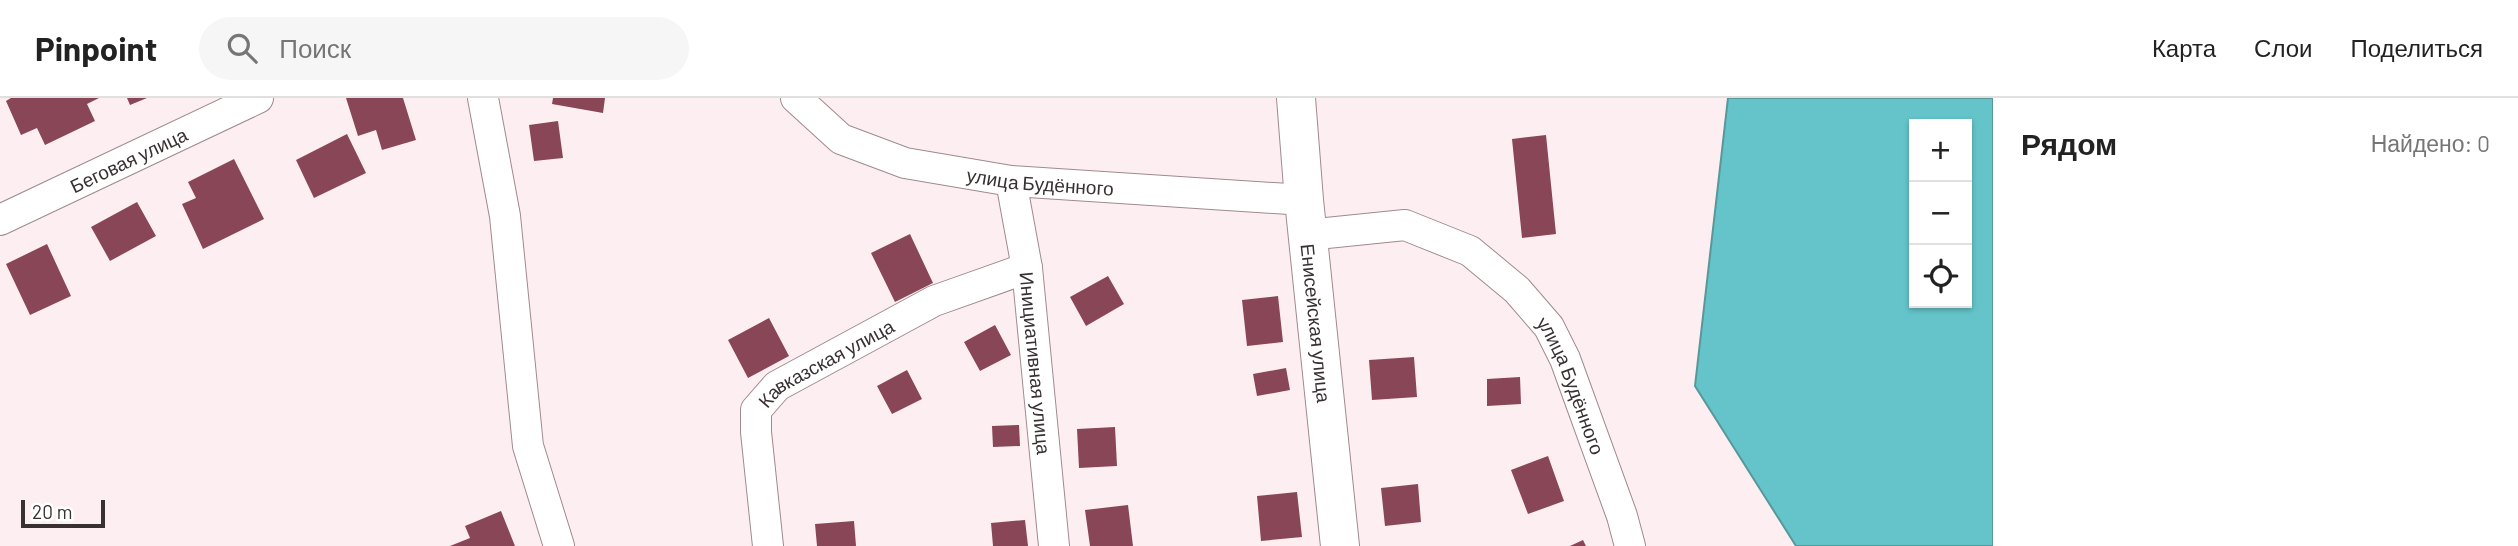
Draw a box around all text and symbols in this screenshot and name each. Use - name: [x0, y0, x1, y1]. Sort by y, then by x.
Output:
- search box: [199, 17, 689, 80]
- text: Pinpoint: [35, 28, 157, 68]
- icon: search: [223, 29, 261, 67]
- text: Поиск: [279, 32, 351, 63]
- text: Карта: [2152, 33, 2216, 62]
- text: Слои: [2254, 33, 2312, 62]
- text: Поделиться: [2350, 33, 2483, 62]
- map controls: [1909, 119, 1972, 308]
- button: +: [1909, 119, 1972, 182]
- street label: Беговая улица: [66, 122, 191, 197]
- text: Рядом: [2021, 125, 2117, 161]
- text: Найдено: 0: [2371, 129, 2490, 157]
- street label: улица Будённого: [965, 162, 1114, 199]
- button: −: [1909, 182, 1972, 245]
- street label: Енисейская улица: [1297, 242, 1337, 404]
- button: locate: [1909, 245, 1972, 308]
- street label: Инициативная улица: [1016, 271, 1057, 456]
- street label: улица Будённого: [1533, 311, 1610, 457]
- street label: Кавказская улица: [753, 313, 898, 411]
- scale bar: [21, 497, 105, 529]
- text: 20 m: [32, 500, 72, 523]

